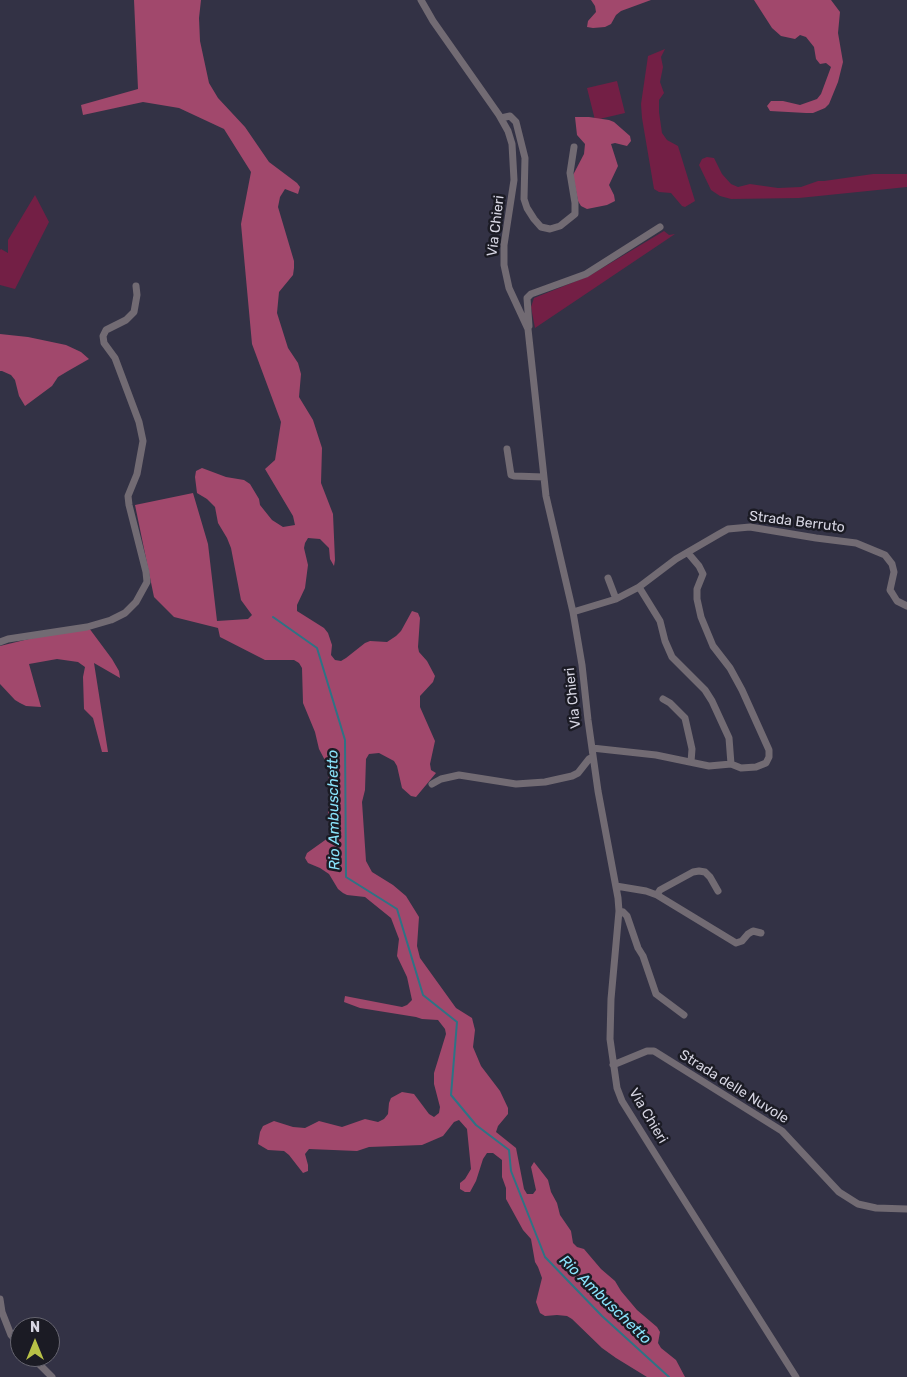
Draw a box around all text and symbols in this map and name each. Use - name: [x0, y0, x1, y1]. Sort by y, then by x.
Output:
- street label: Via Chieri: [484, 194, 508, 258]
- street label: Strada Berruto: [748, 508, 846, 536]
- street label: Via Chieri: [561, 667, 585, 729]
- water label: Rio Ambuschetto: [324, 750, 344, 870]
- street label: Strada delle Nuvole: [676, 1047, 792, 1127]
- street label: Via Chieri: [625, 1085, 671, 1147]
- water label: Rio Ambuschetto: [555, 1252, 655, 1348]
- north arrow: [10, 1317, 60, 1367]
- text: N: [30, 1319, 40, 1336]

